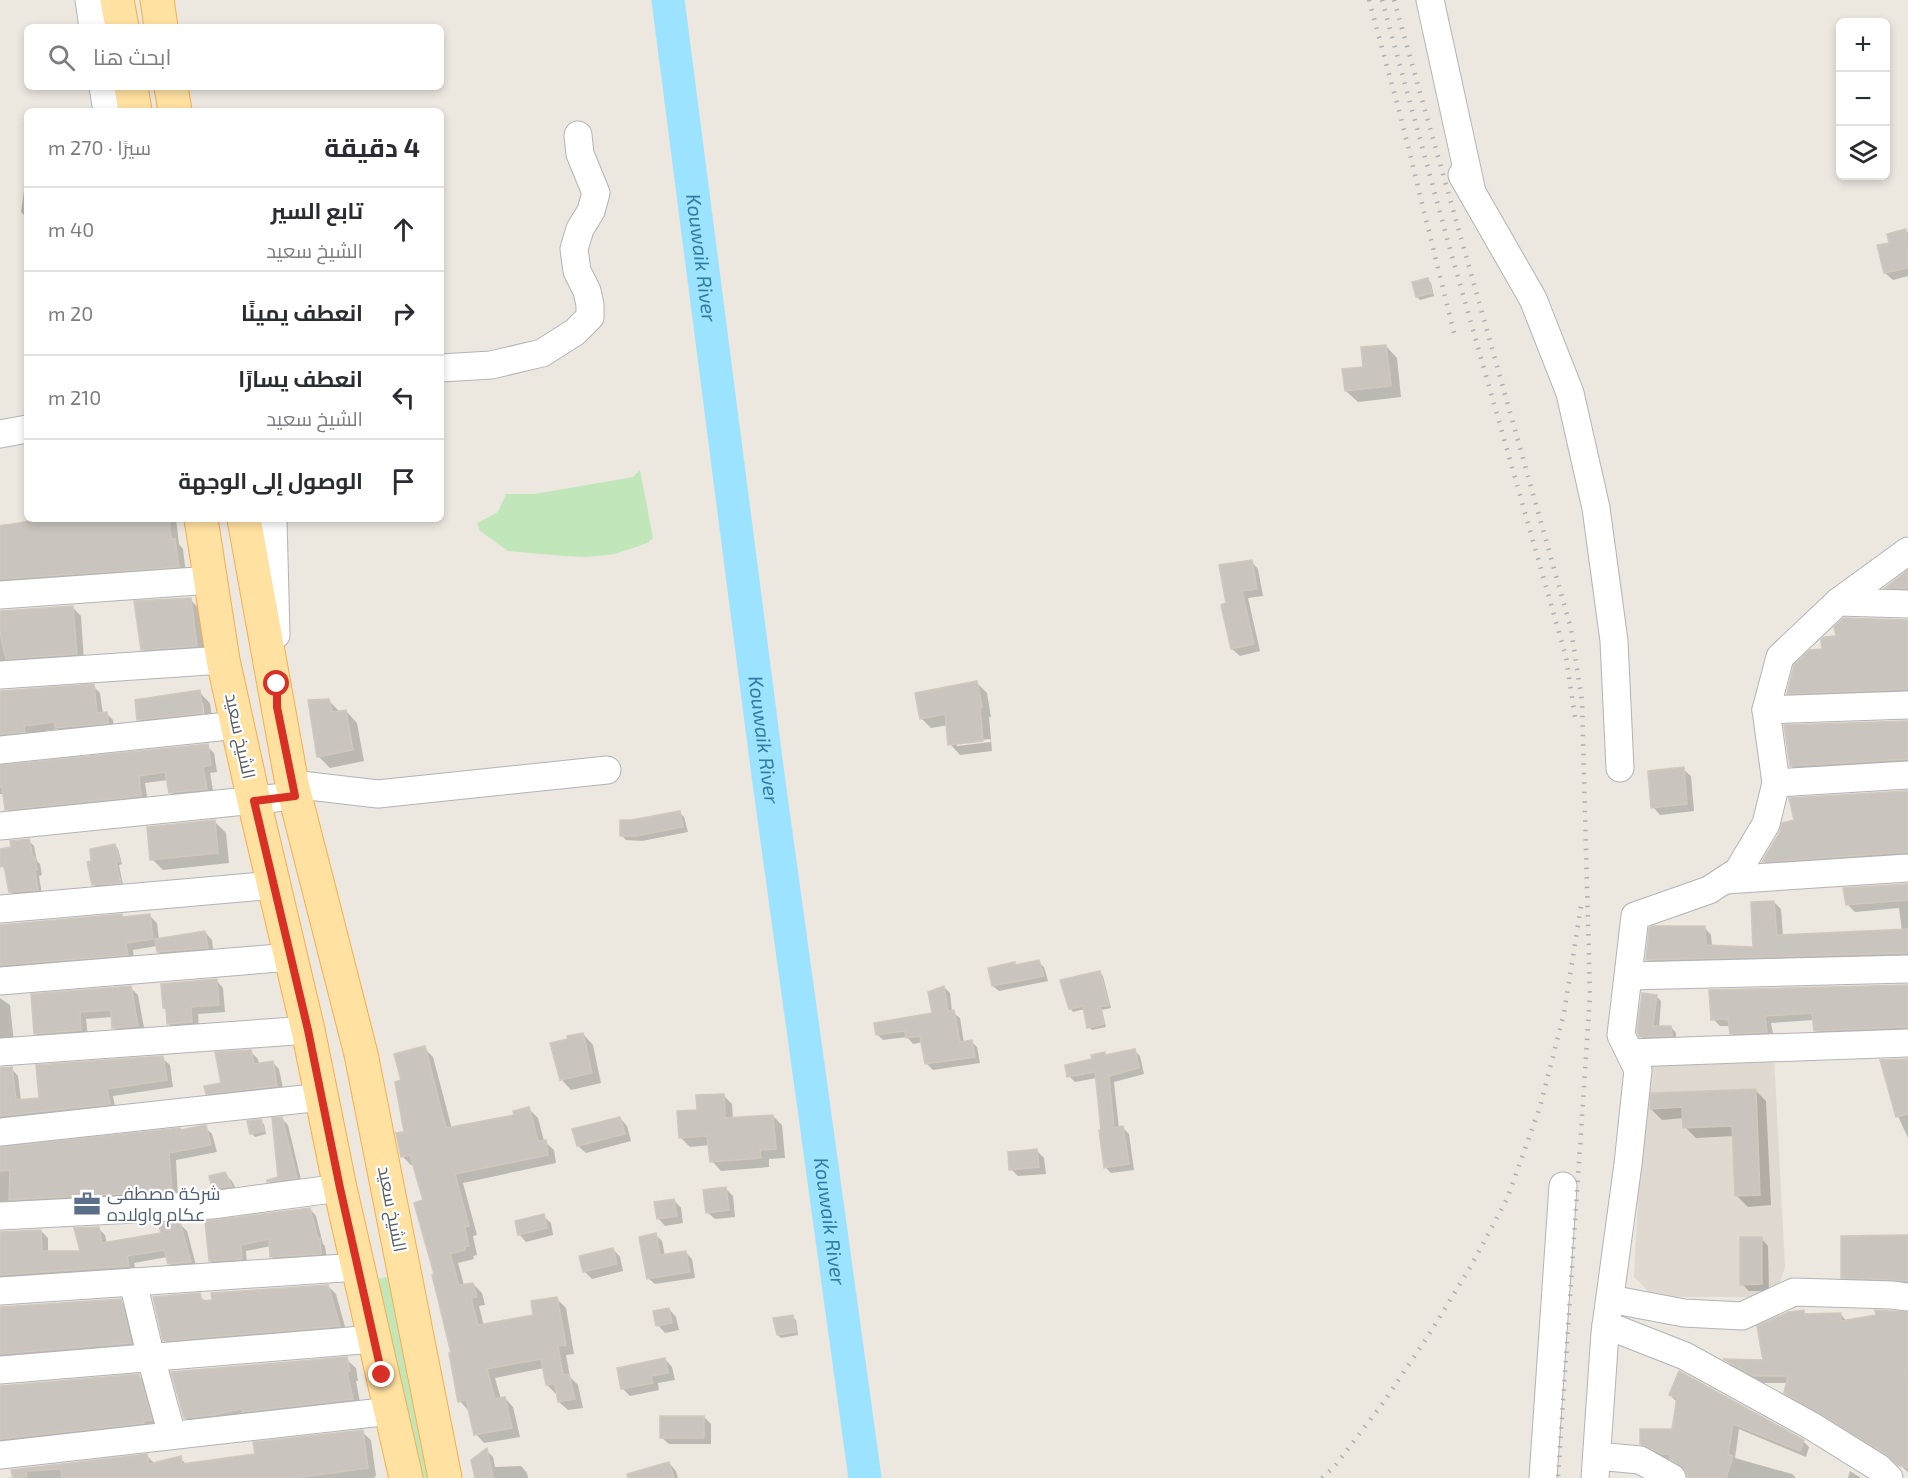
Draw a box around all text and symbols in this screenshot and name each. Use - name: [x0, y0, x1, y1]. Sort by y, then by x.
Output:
- map controls: [1836, 18, 1890, 180]
- button: +: [1836, 18, 1890, 72]
- search box: [24, 24, 444, 90]
- icon: search: [45, 41, 78, 74]
- text: ابحث هنا: [93, 43, 171, 69]
- button: −: [1836, 72, 1890, 126]
- button: layers: [1836, 126, 1890, 180]
- text: 4 دقيقة: [324, 131, 420, 162]
- text: سيرًا · 270 m: [48, 135, 151, 159]
- water label: Kouwaik River: [682, 192, 723, 324]
- text: تابع السير: [271, 197, 363, 223]
- icon: ahead: [387, 213, 420, 246]
- text: 40 m: [48, 217, 94, 241]
- text: الشيخ سعيد: [266, 238, 363, 262]
- icon: right: [387, 297, 420, 330]
- text: انعطف يمينًا: [241, 299, 363, 325]
- text: 20 m: [48, 301, 93, 325]
- text: انعطف يسارًا: [238, 365, 363, 391]
- icon: left: [387, 381, 420, 414]
- text: 210 m: [48, 385, 101, 409]
- text: الشيخ سعيد: [266, 406, 363, 430]
- icon: arrive: [387, 465, 420, 498]
- text: الوصول إلى الوجهة: [178, 467, 363, 493]
- route start: [263, 670, 289, 696]
- water label: Kouwaik River: [744, 674, 785, 806]
- street label: الشيخ سعيد: [219, 691, 261, 781]
- water label: Kouwaik River: [810, 1156, 851, 1288]
- street label: الشيخ سعيد: [372, 1164, 412, 1254]
- place label: شركة مصطفى عكام واولاده: [107, 1182, 220, 1227]
- office icon: شركة مصطفى عكام واولاده: [72, 1189, 102, 1219]
- route end: [368, 1361, 394, 1387]

